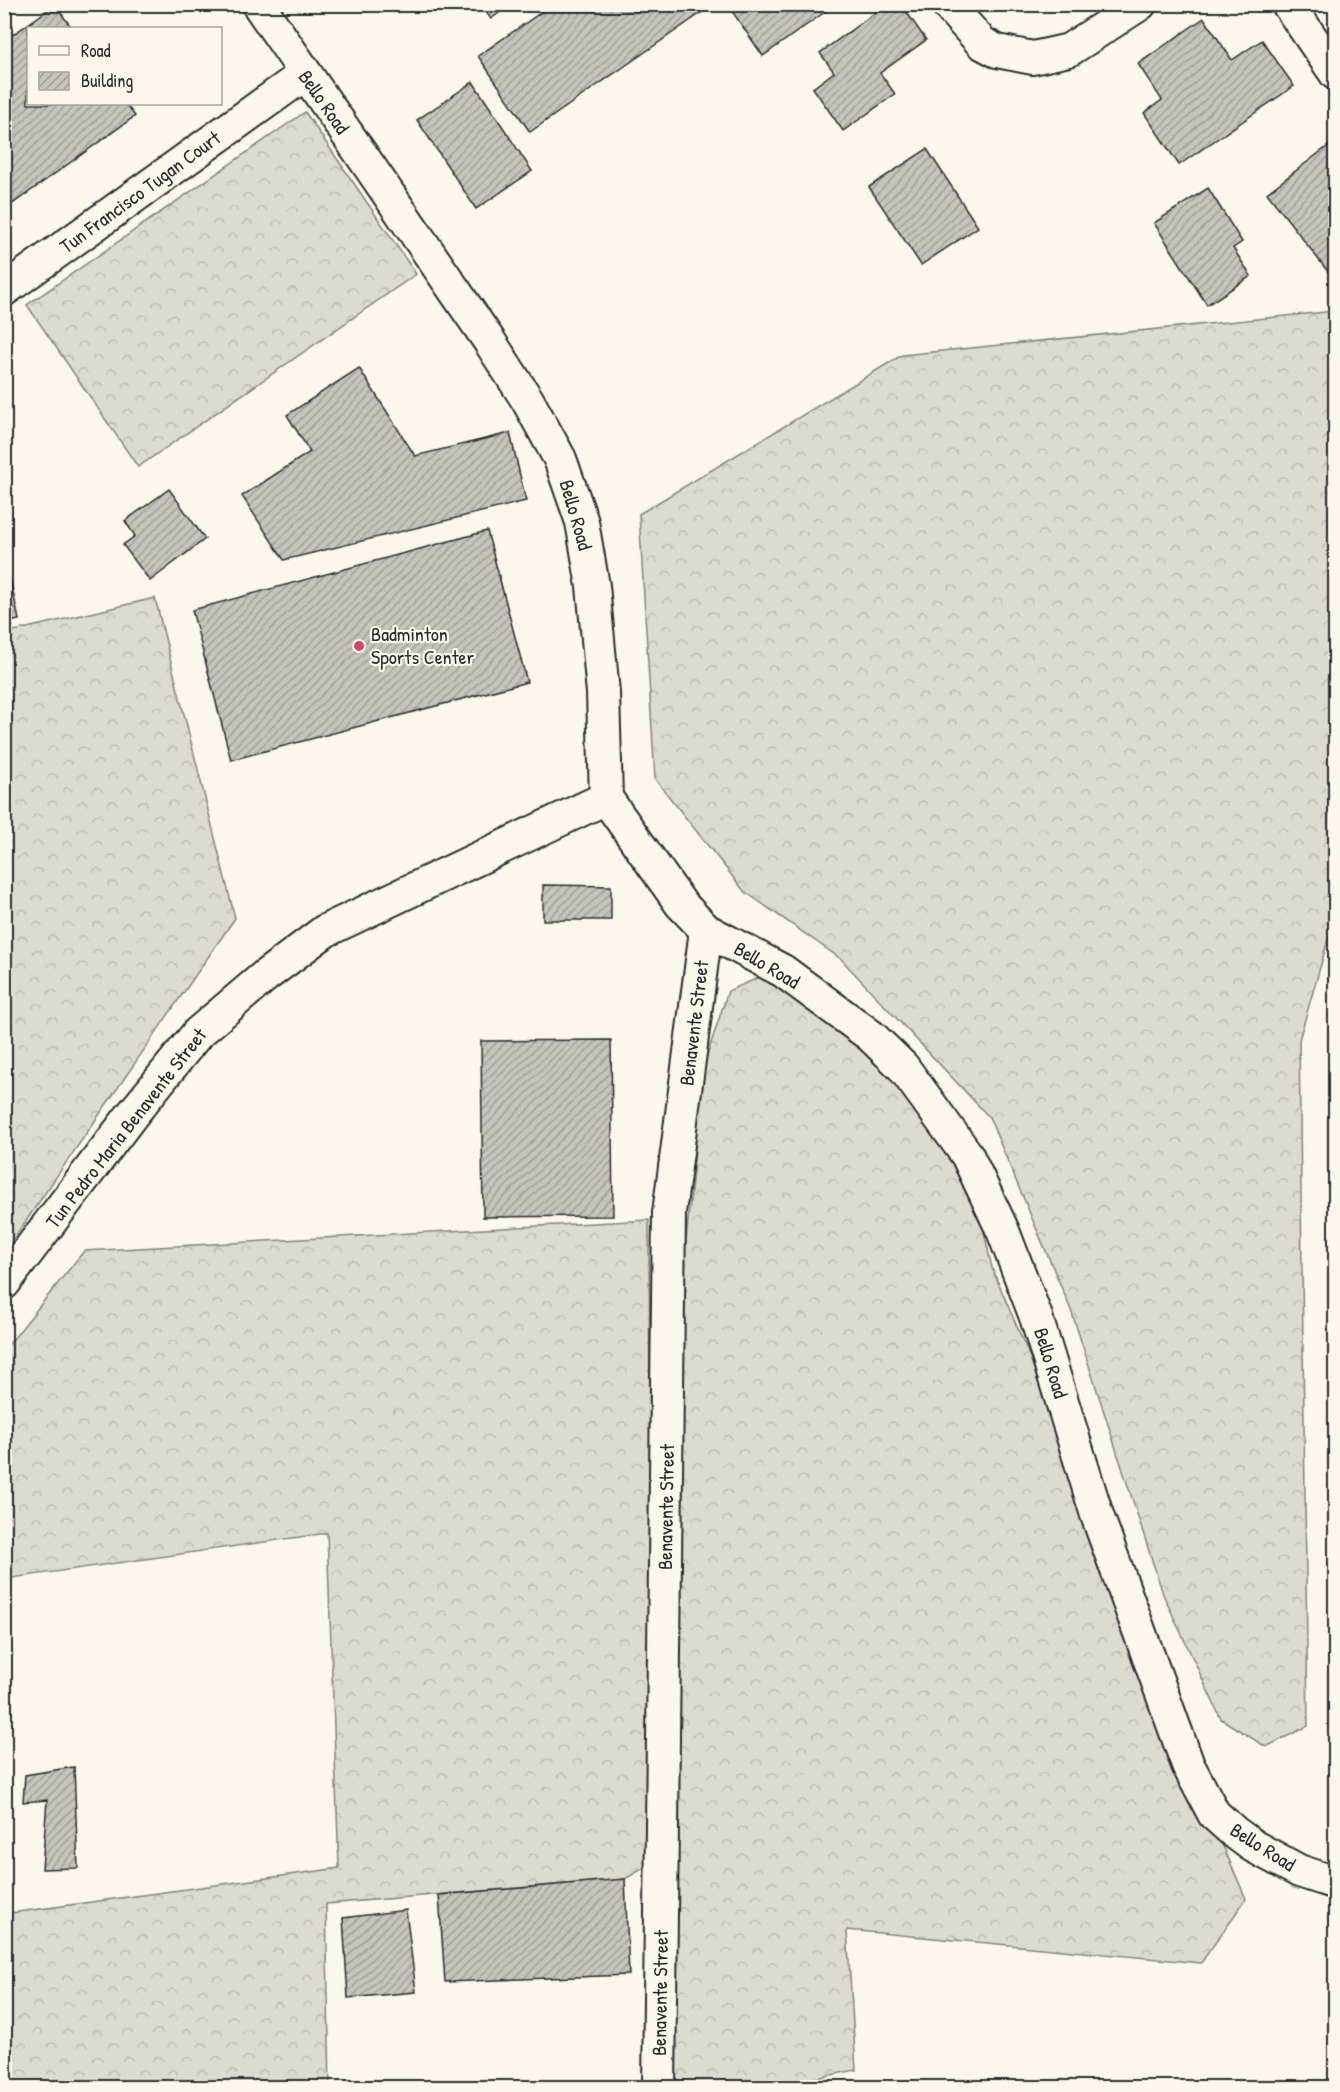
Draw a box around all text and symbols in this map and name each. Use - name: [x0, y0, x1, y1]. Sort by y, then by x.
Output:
- legend: [27, 27, 222, 105]
- text: Road: [81, 38, 111, 63]
- street label: Bello Road: [293, 64, 356, 139]
- text: Building: [81, 68, 133, 93]
- street label: Tun Francisco Tugan Court: [54, 123, 227, 259]
- street label: Bello Road: [554, 476, 599, 553]
- place label: Badminton Sports Center: [371, 620, 474, 670]
- marker: Badminton Sports Center: [352, 639, 366, 653]
- street label: Bello Road: [729, 934, 805, 995]
- street label: Benavente Street: [672, 958, 715, 1087]
- street label: Tun Pedro Maria Benavente Street: [39, 1021, 213, 1233]
- street label: Bello Road: [1028, 1324, 1075, 1401]
- street label: Benavente Street: [651, 1443, 680, 1570]
- street label: Bello Road: [1226, 1816, 1301, 1877]
- street label: Benavente Street: [645, 1929, 674, 2056]

